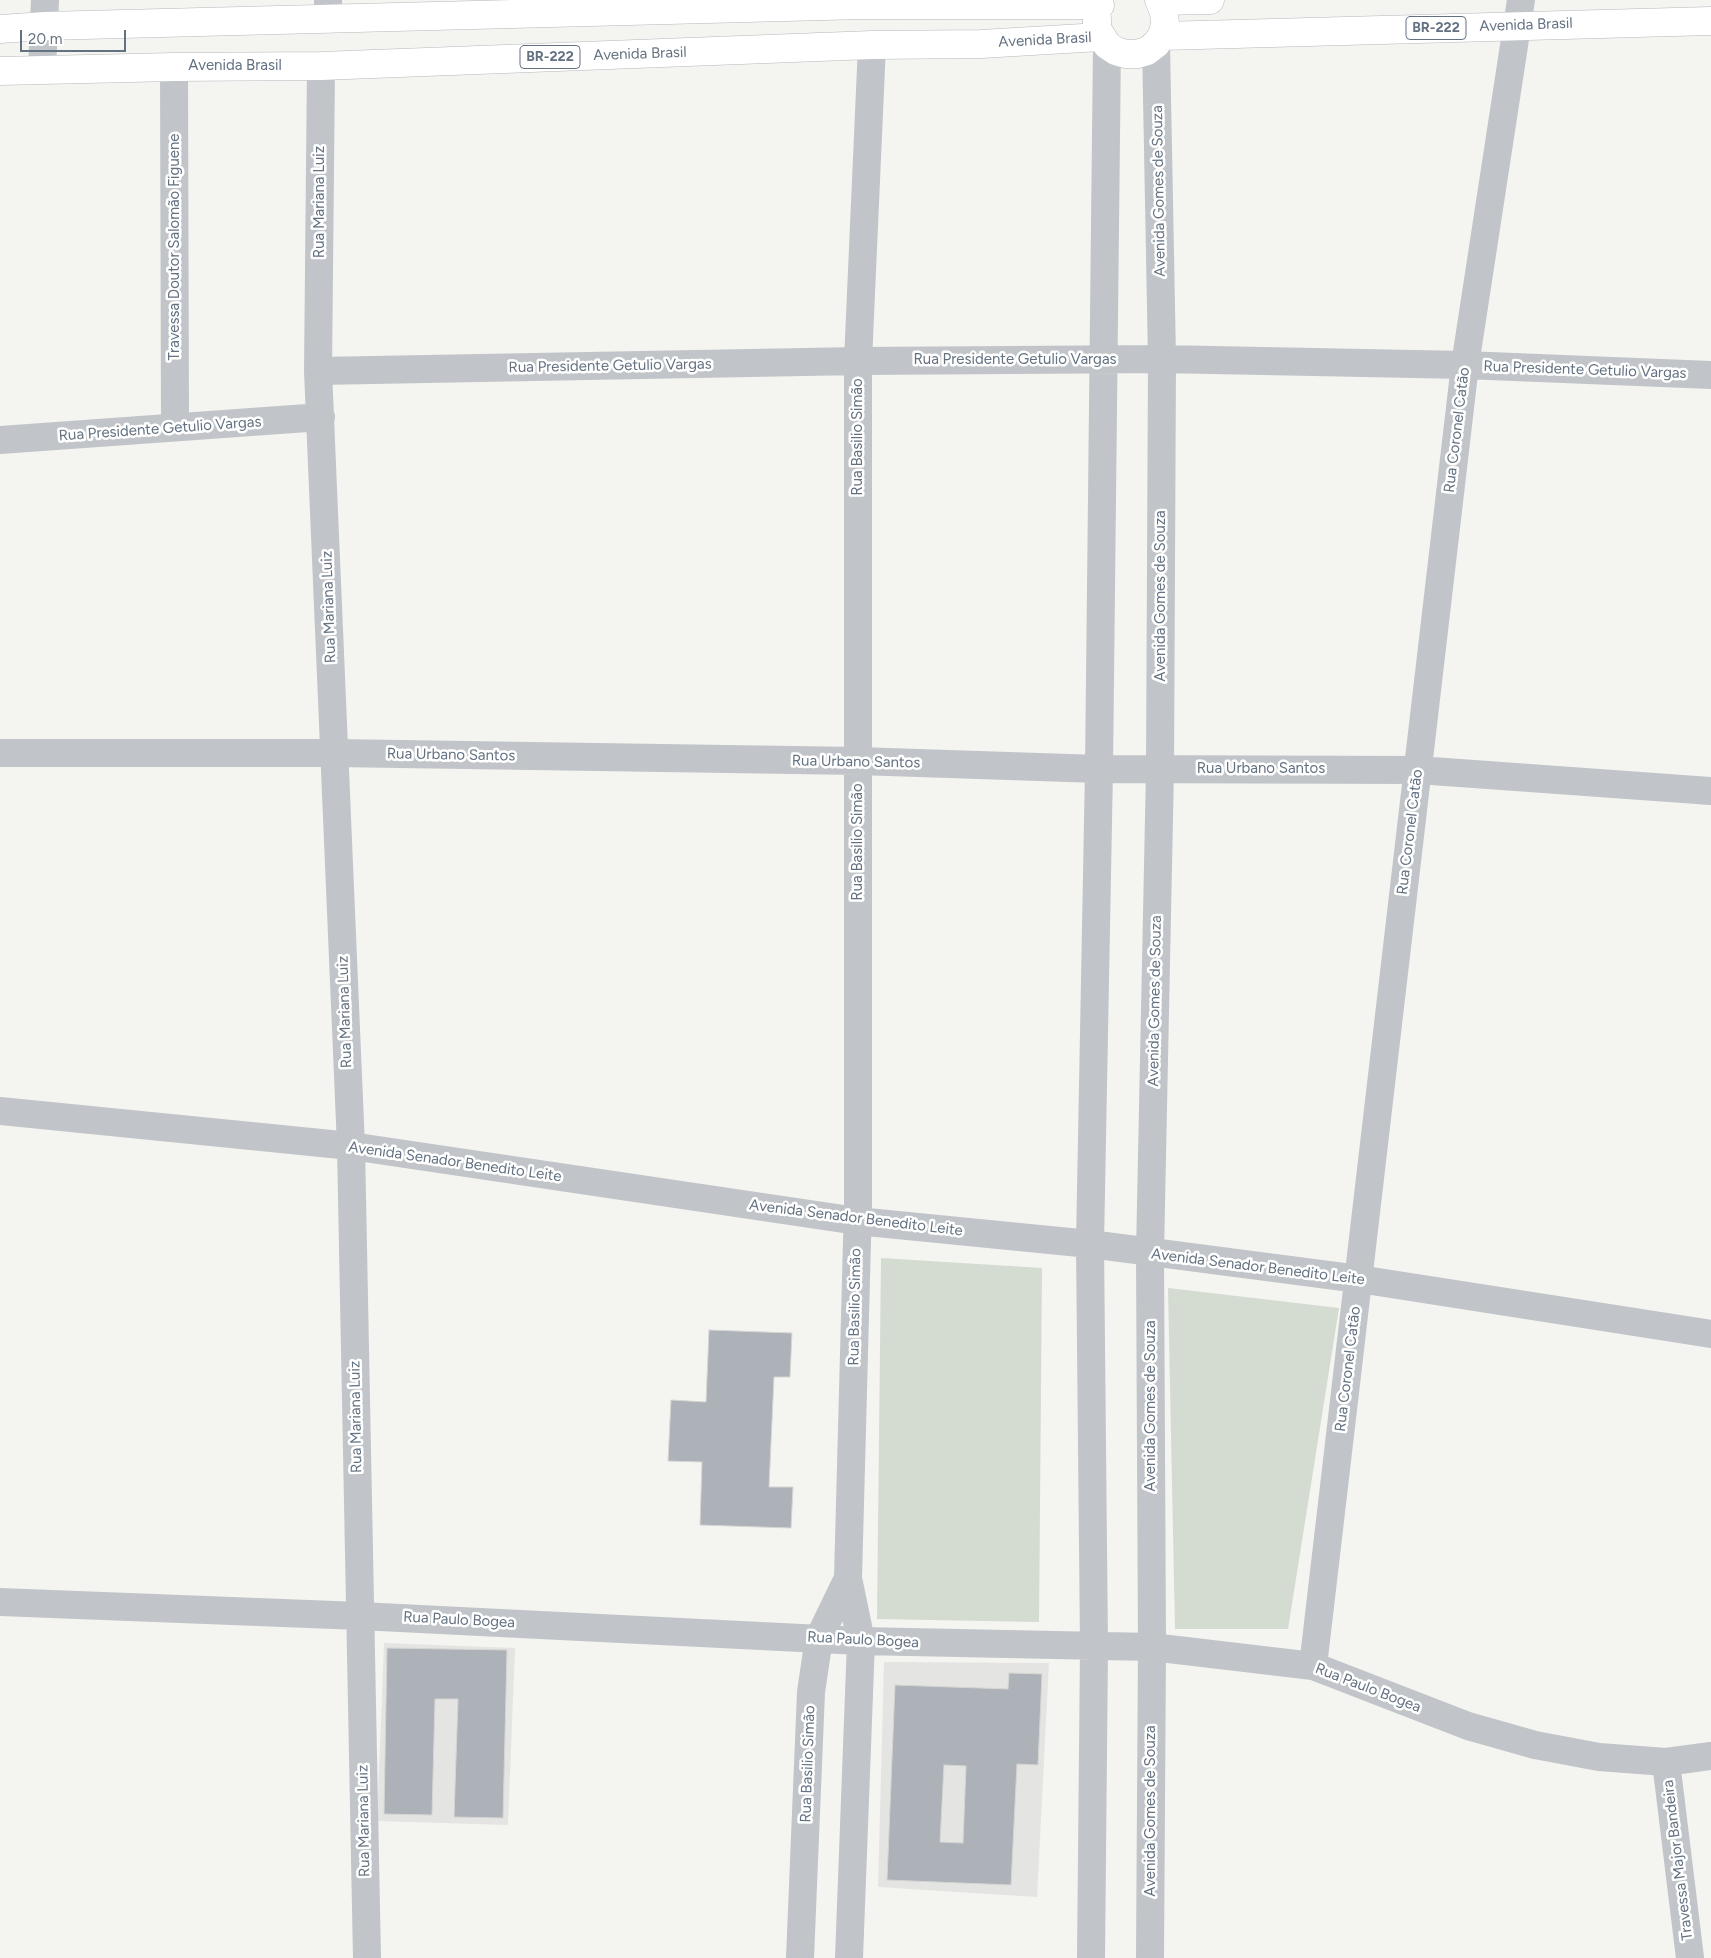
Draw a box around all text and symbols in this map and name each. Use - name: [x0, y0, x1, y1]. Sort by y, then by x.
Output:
- street label: Avenida Brasil: [1479, 14, 1573, 36]
- road number: BR-222: [1406, 16, 1466, 40]
- scale bar: [22, 20, 129, 52]
- street label: Avenida Brasil: [998, 29, 1092, 51]
- text: 20 m: [28, 30, 62, 48]
- street label: Avenida Brasil: [593, 43, 687, 65]
- road number: BR-222: [520, 46, 580, 68]
- street label: Avenida Brasil: [188, 57, 282, 75]
- street label: Avenida Gomes de Souza: [1149, 105, 1169, 277]
- street label: Travessa Doutor Salomão Figuene: [166, 133, 184, 361]
- street label: Rua Mariana Luiz: [311, 146, 329, 258]
- street label: Rua Presidente Getulio Vargas: [913, 351, 1117, 369]
- street label: Rua Presidente Getulio Vargas: [508, 355, 712, 377]
- street label: Rua Presidente Getulio Vargas: [1483, 357, 1687, 383]
- street label: Rua Coronel Catão: [1440, 366, 1474, 494]
- street label: Rua Basilio Simão: [849, 378, 867, 496]
- street label: Rua Presidente Getulio Vargas: [58, 413, 262, 445]
- street label: Avenida Gomes de Souza: [1152, 510, 1170, 682]
- street label: Rua Mariana Luiz: [318, 551, 340, 663]
- street label: Rua Urbano Santos: [387, 745, 515, 765]
- street label: Rua Urbano Santos: [792, 752, 920, 772]
- street label: Rua Urbano Santos: [1197, 760, 1325, 778]
- street label: Rua Coronel Catão: [1393, 768, 1427, 896]
- street label: Rua Basilio Simão: [849, 783, 867, 901]
- street label: Avenida Gomes de Souza: [1145, 915, 1165, 1087]
- street label: Rua Mariana Luiz: [334, 956, 356, 1068]
- street label: Avenida Senador Benedito Leite: [347, 1138, 563, 1186]
- street label: Avenida Senador Benedito Leite: [748, 1196, 964, 1240]
- street label: Avenida Senador Benedito Leite: [1150, 1245, 1366, 1289]
- street label: Rua Basilio Simão: [845, 1248, 865, 1366]
- street label: Rua Coronel Catão: [1331, 1305, 1365, 1433]
- street label: Avenida Gomes de Souza: [1142, 1320, 1160, 1492]
- street label: Rua Mariana Luiz: [346, 1361, 366, 1473]
- street label: Rua Paulo Bogea: [403, 1608, 515, 1632]
- street label: Rua Paulo Bogea: [807, 1628, 919, 1652]
- street label: Rua Paulo Bogea: [1313, 1660, 1423, 1716]
- street label: Rua Basilio Simão: [797, 1705, 819, 1823]
- street label: Avenida Gomes de Souza: [1142, 1725, 1160, 1897]
- street label: Rua Mariana Luiz: [354, 1765, 374, 1877]
- street label: Travessa Major Bandeira: [1659, 1779, 1697, 1941]

